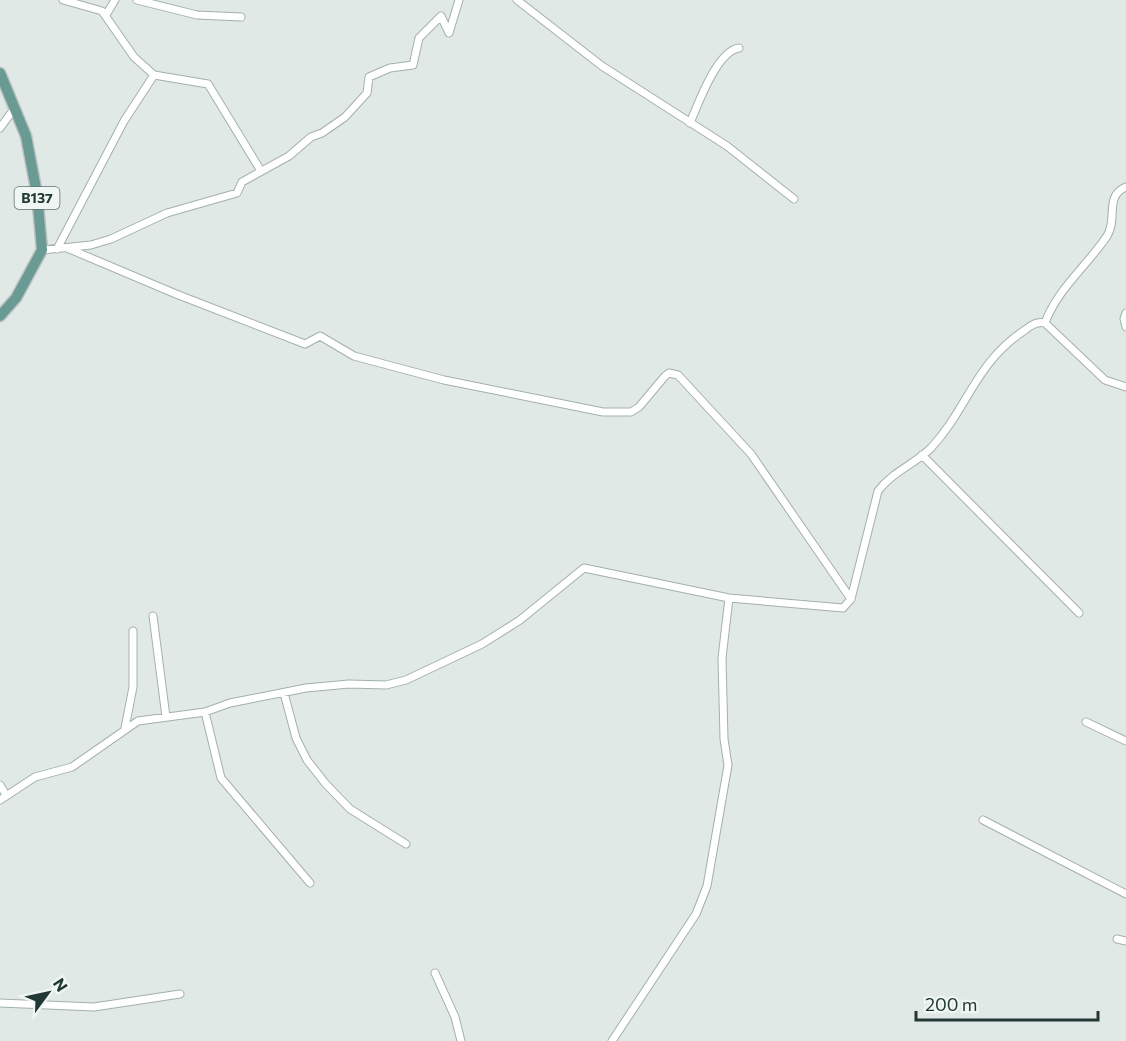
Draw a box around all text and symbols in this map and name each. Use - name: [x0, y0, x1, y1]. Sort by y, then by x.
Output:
- road number: B137: [15, 187, 60, 209]
- north arrow: [18, 963, 78, 1023]
- text: N: [50, 974, 72, 995]
- scale bar: [916, 984, 1098, 1022]
- text: 200 m: [925, 993, 978, 1015]

